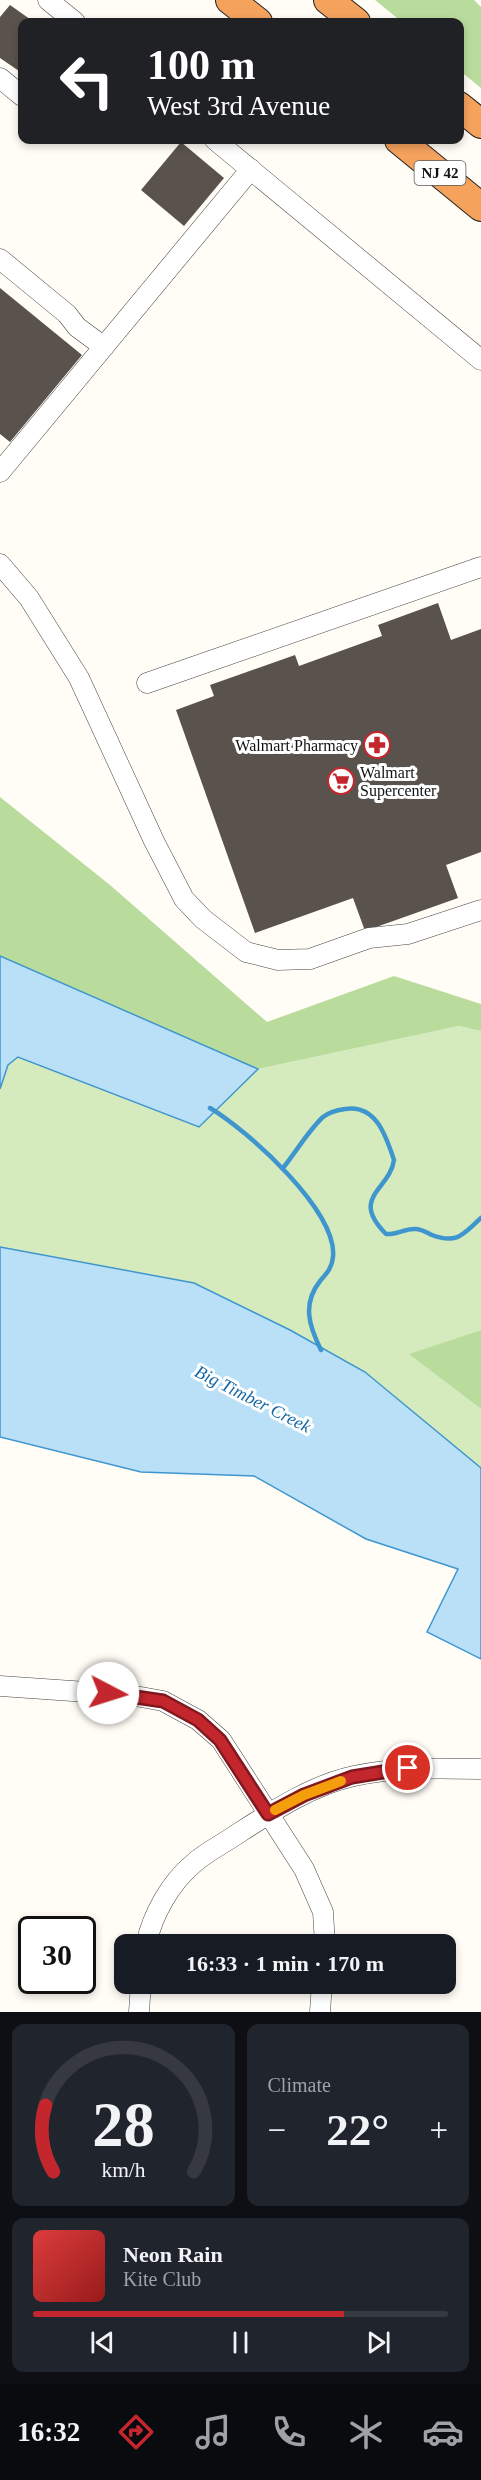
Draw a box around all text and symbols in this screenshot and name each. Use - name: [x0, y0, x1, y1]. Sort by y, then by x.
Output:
- icon: left: [48, 42, 126, 120]
- text: 100 m: [147, 42, 256, 88]
- text: West 3rd Avenue: [147, 91, 330, 121]
- road number: NJ 42: [414, 161, 466, 185]
- pharmacy icon: Walmart Pharmacy: [362, 730, 392, 760]
- place label: Walmart Pharmacy: [235, 737, 358, 755]
- place label: Walmart Supercenter: [360, 764, 437, 800]
- supermarket icon: Walmart Supercenter: [326, 766, 356, 796]
- water label: Big Timber Creek: [192, 1361, 315, 1437]
- position arrow: [76, 1661, 140, 1725]
- pin: [382, 1742, 433, 1793]
- icon: arrive: [391, 1751, 424, 1784]
- speed limit sign: 30: [18, 1916, 96, 1994]
- text: 16:33 · 1 min · 170 m: [186, 1951, 384, 1976]
- text: Climate: [268, 2074, 331, 2096]
- text: 28: [92, 2090, 154, 2159]
- text: 22°: [326, 2105, 389, 2155]
- text: −: [268, 2112, 286, 2148]
- text: +: [429, 2112, 448, 2148]
- text: km/h: [101, 2158, 146, 2182]
- text: Neon Rain: [123, 2242, 223, 2267]
- text: Kite Club: [123, 2268, 201, 2290]
- icon: previous: [86, 2326, 119, 2359]
- icon: pause: [224, 2326, 257, 2359]
- icon: next: [362, 2326, 395, 2359]
- icon: directions: [115, 2411, 157, 2453]
- icon: music: [192, 2411, 234, 2453]
- icon: phone: [268, 2411, 310, 2453]
- icon: climate: [345, 2411, 387, 2453]
- icon: car: [422, 2411, 464, 2453]
- text: 16:32: [17, 2417, 80, 2447]

